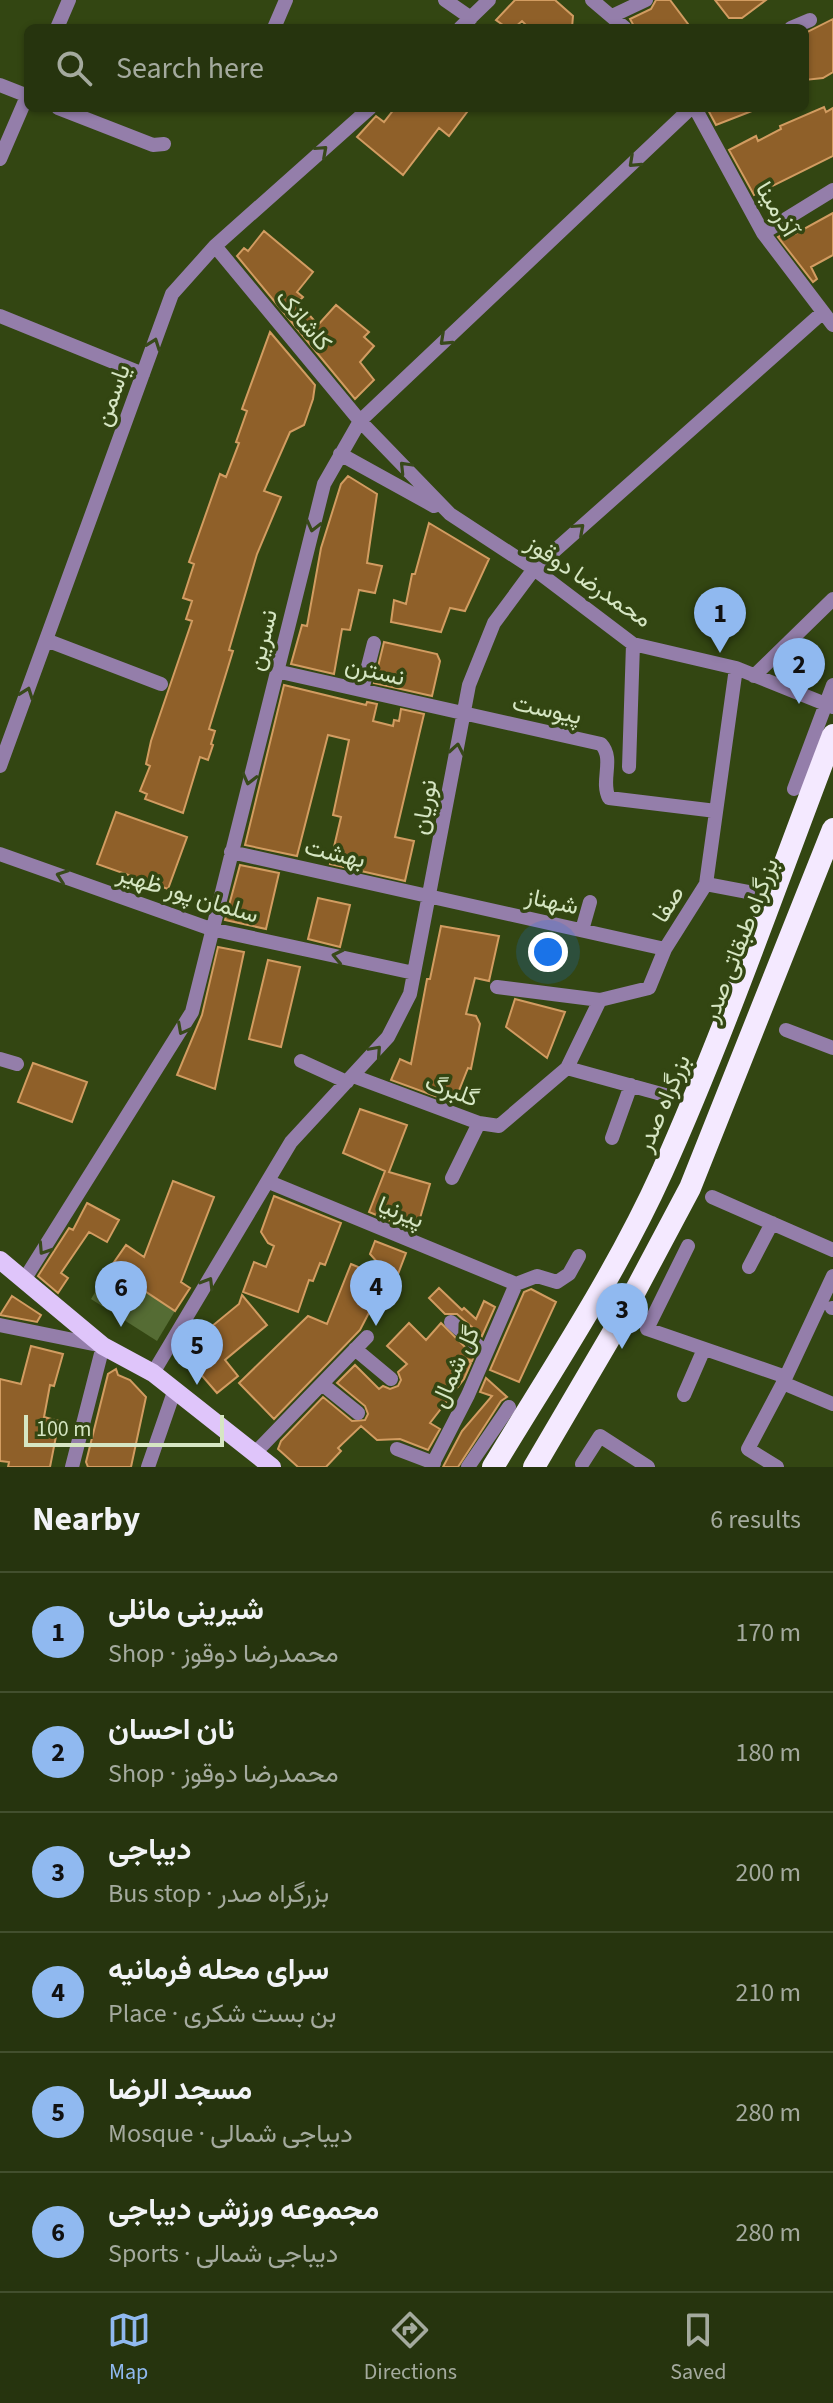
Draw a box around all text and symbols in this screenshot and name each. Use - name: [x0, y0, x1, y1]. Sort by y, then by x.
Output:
- search box: [24, 24, 809, 112]
- icon: search: [52, 46, 96, 90]
- text: Search here: [116, 47, 264, 90]
- one-way arrow: [312, 147, 327, 161]
- one-way arrow: [629, 152, 643, 167]
- street label: آذرمینا: [746, 175, 808, 246]
- street label: کاشانک: [267, 282, 340, 359]
- one-way arrow: [440, 331, 454, 346]
- one-way arrow: [144, 337, 161, 351]
- street label: یاسمن: [85, 359, 140, 431]
- one-way arrow: [400, 462, 414, 477]
- one-way arrow: [305, 519, 322, 533]
- one-way arrow: [570, 524, 585, 538]
- street label: محمدرضا دوقوز: [518, 526, 659, 637]
- pin: 1: [694, 587, 746, 653]
- street label: نسرین: [238, 606, 287, 674]
- pin: 2: [773, 638, 825, 704]
- street label: نسترن: [341, 648, 408, 695]
- street label: پیوست: [509, 685, 585, 734]
- one-way arrow: [17, 687, 33, 701]
- one-way arrow: [447, 742, 464, 756]
- one-way arrow: [242, 771, 259, 785]
- street label: نوریان: [402, 777, 447, 838]
- street label: بهشت: [301, 830, 369, 877]
- street label: بزرگراه طبقاتی صدر: [693, 853, 788, 1028]
- street label: سلمان پور ظهیر: [112, 856, 263, 933]
- one-way arrow: [56, 869, 70, 885]
- street label: شهناز: [521, 879, 582, 924]
- street label: صفا: [643, 879, 693, 930]
- your location: [528, 932, 568, 972]
- one-way arrow: [332, 948, 345, 965]
- one-way arrow: [178, 1021, 193, 1036]
- one-way arrow: [366, 1045, 380, 1060]
- street label: بزرگراه صدر: [627, 1049, 700, 1158]
- street label: گلبرگ: [420, 1065, 483, 1116]
- street label: پیرنیا: [372, 1187, 429, 1238]
- one-way arrow: [39, 1240, 54, 1255]
- pin: 4: [350, 1260, 402, 1326]
- pin: 6: [95, 1261, 147, 1327]
- one-way arrow: [198, 1277, 214, 1292]
- pin: 3: [596, 1283, 648, 1349]
- pin: 5: [171, 1319, 223, 1385]
- street label: گل شمال: [422, 1321, 489, 1414]
- scale bar: [24, 1411, 224, 1447]
- text: 100 m: [36, 1413, 91, 1445]
- text: Nearby: [32, 1495, 140, 1544]
- text: 6 results: [710, 1501, 801, 1538]
- text: شیرینی مانلی: [108, 1588, 264, 1631]
- text: 1: [51, 1614, 65, 1651]
- text: 170 m: [735, 1614, 801, 1651]
- text: Shop · محمدرضا دوقوز: [108, 1635, 339, 1672]
- text: نان احسان: [108, 1708, 235, 1751]
- text: 2: [51, 1734, 65, 1771]
- text: 180 m: [735, 1734, 801, 1771]
- text: Shop · محمدرضا دوقوز: [108, 1755, 339, 1792]
- text: دیباجی: [108, 1828, 191, 1871]
- text: 3: [51, 1854, 65, 1891]
- text: 200 m: [735, 1854, 801, 1891]
- text: Bus stop · بزرگراه صدر: [108, 1875, 329, 1912]
- text: سرای محله فرمانیه: [108, 1948, 329, 1991]
- text: 4: [51, 1974, 65, 2011]
- text: 210 m: [735, 1974, 801, 2011]
- text: Place · بن بست شکرى: [108, 1995, 336, 2032]
- text: مسجد الرضا: [108, 2068, 252, 2111]
- text: 5: [51, 2094, 65, 2131]
- text: 280 m: [735, 2094, 801, 2131]
- text: Mosque · دیباجی شمالی: [108, 2115, 353, 2152]
- text: مجموعه ورزشی دیباجی: [108, 2188, 379, 2231]
- text: 6: [51, 2214, 65, 2251]
- text: 280 m: [735, 2214, 801, 2251]
- text: Sports · دیباجی شمالی: [108, 2235, 338, 2272]
- tab: Map: [107, 2308, 151, 2388]
- tab: Directions: [364, 2308, 457, 2388]
- tab: Saved: [670, 2308, 726, 2388]

